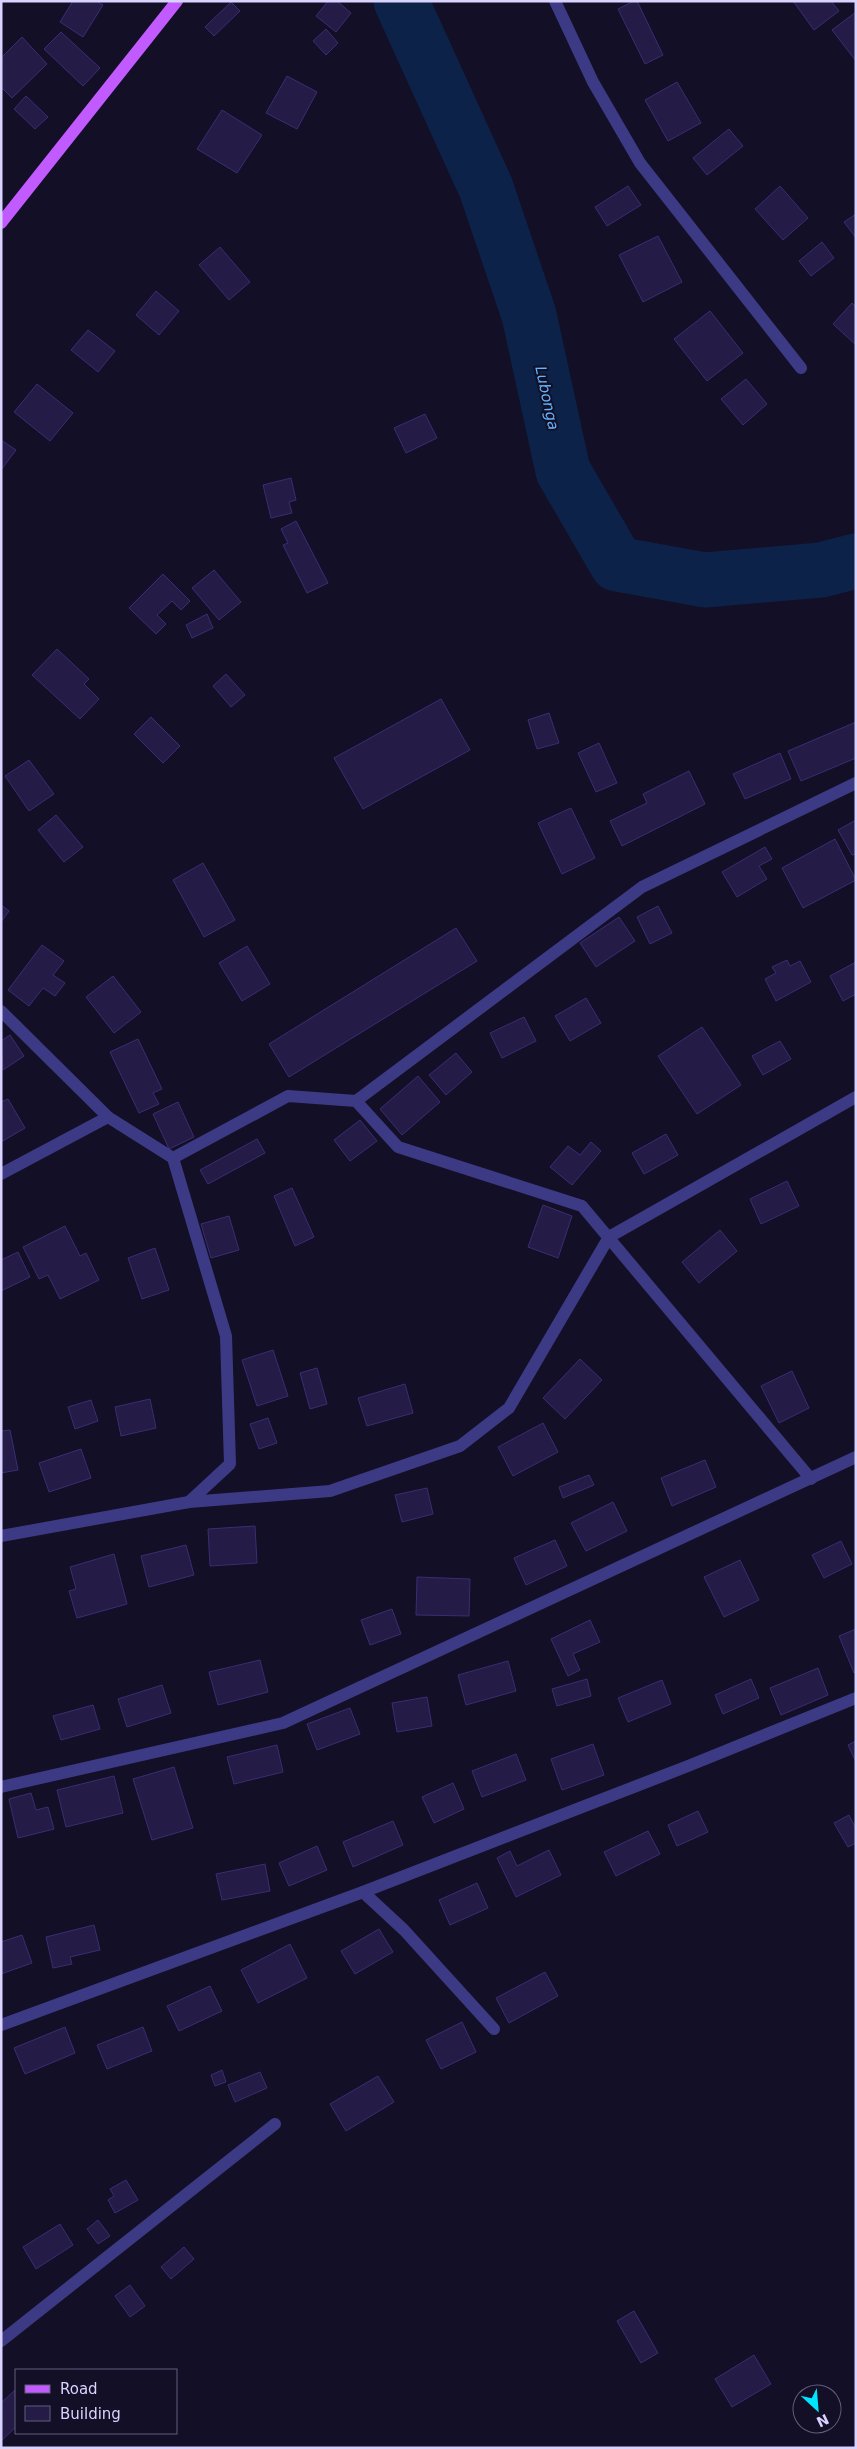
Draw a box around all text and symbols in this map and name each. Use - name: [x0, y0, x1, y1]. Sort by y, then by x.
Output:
- water label: Lubonga: [531, 364, 563, 432]
- legend: [15, 2369, 178, 2434]
- text: Road: [60, 2380, 98, 2398]
- north arrow: [792, 2384, 842, 2434]
- text: Building: [60, 2405, 121, 2423]
- text: N: [814, 2411, 831, 2430]

